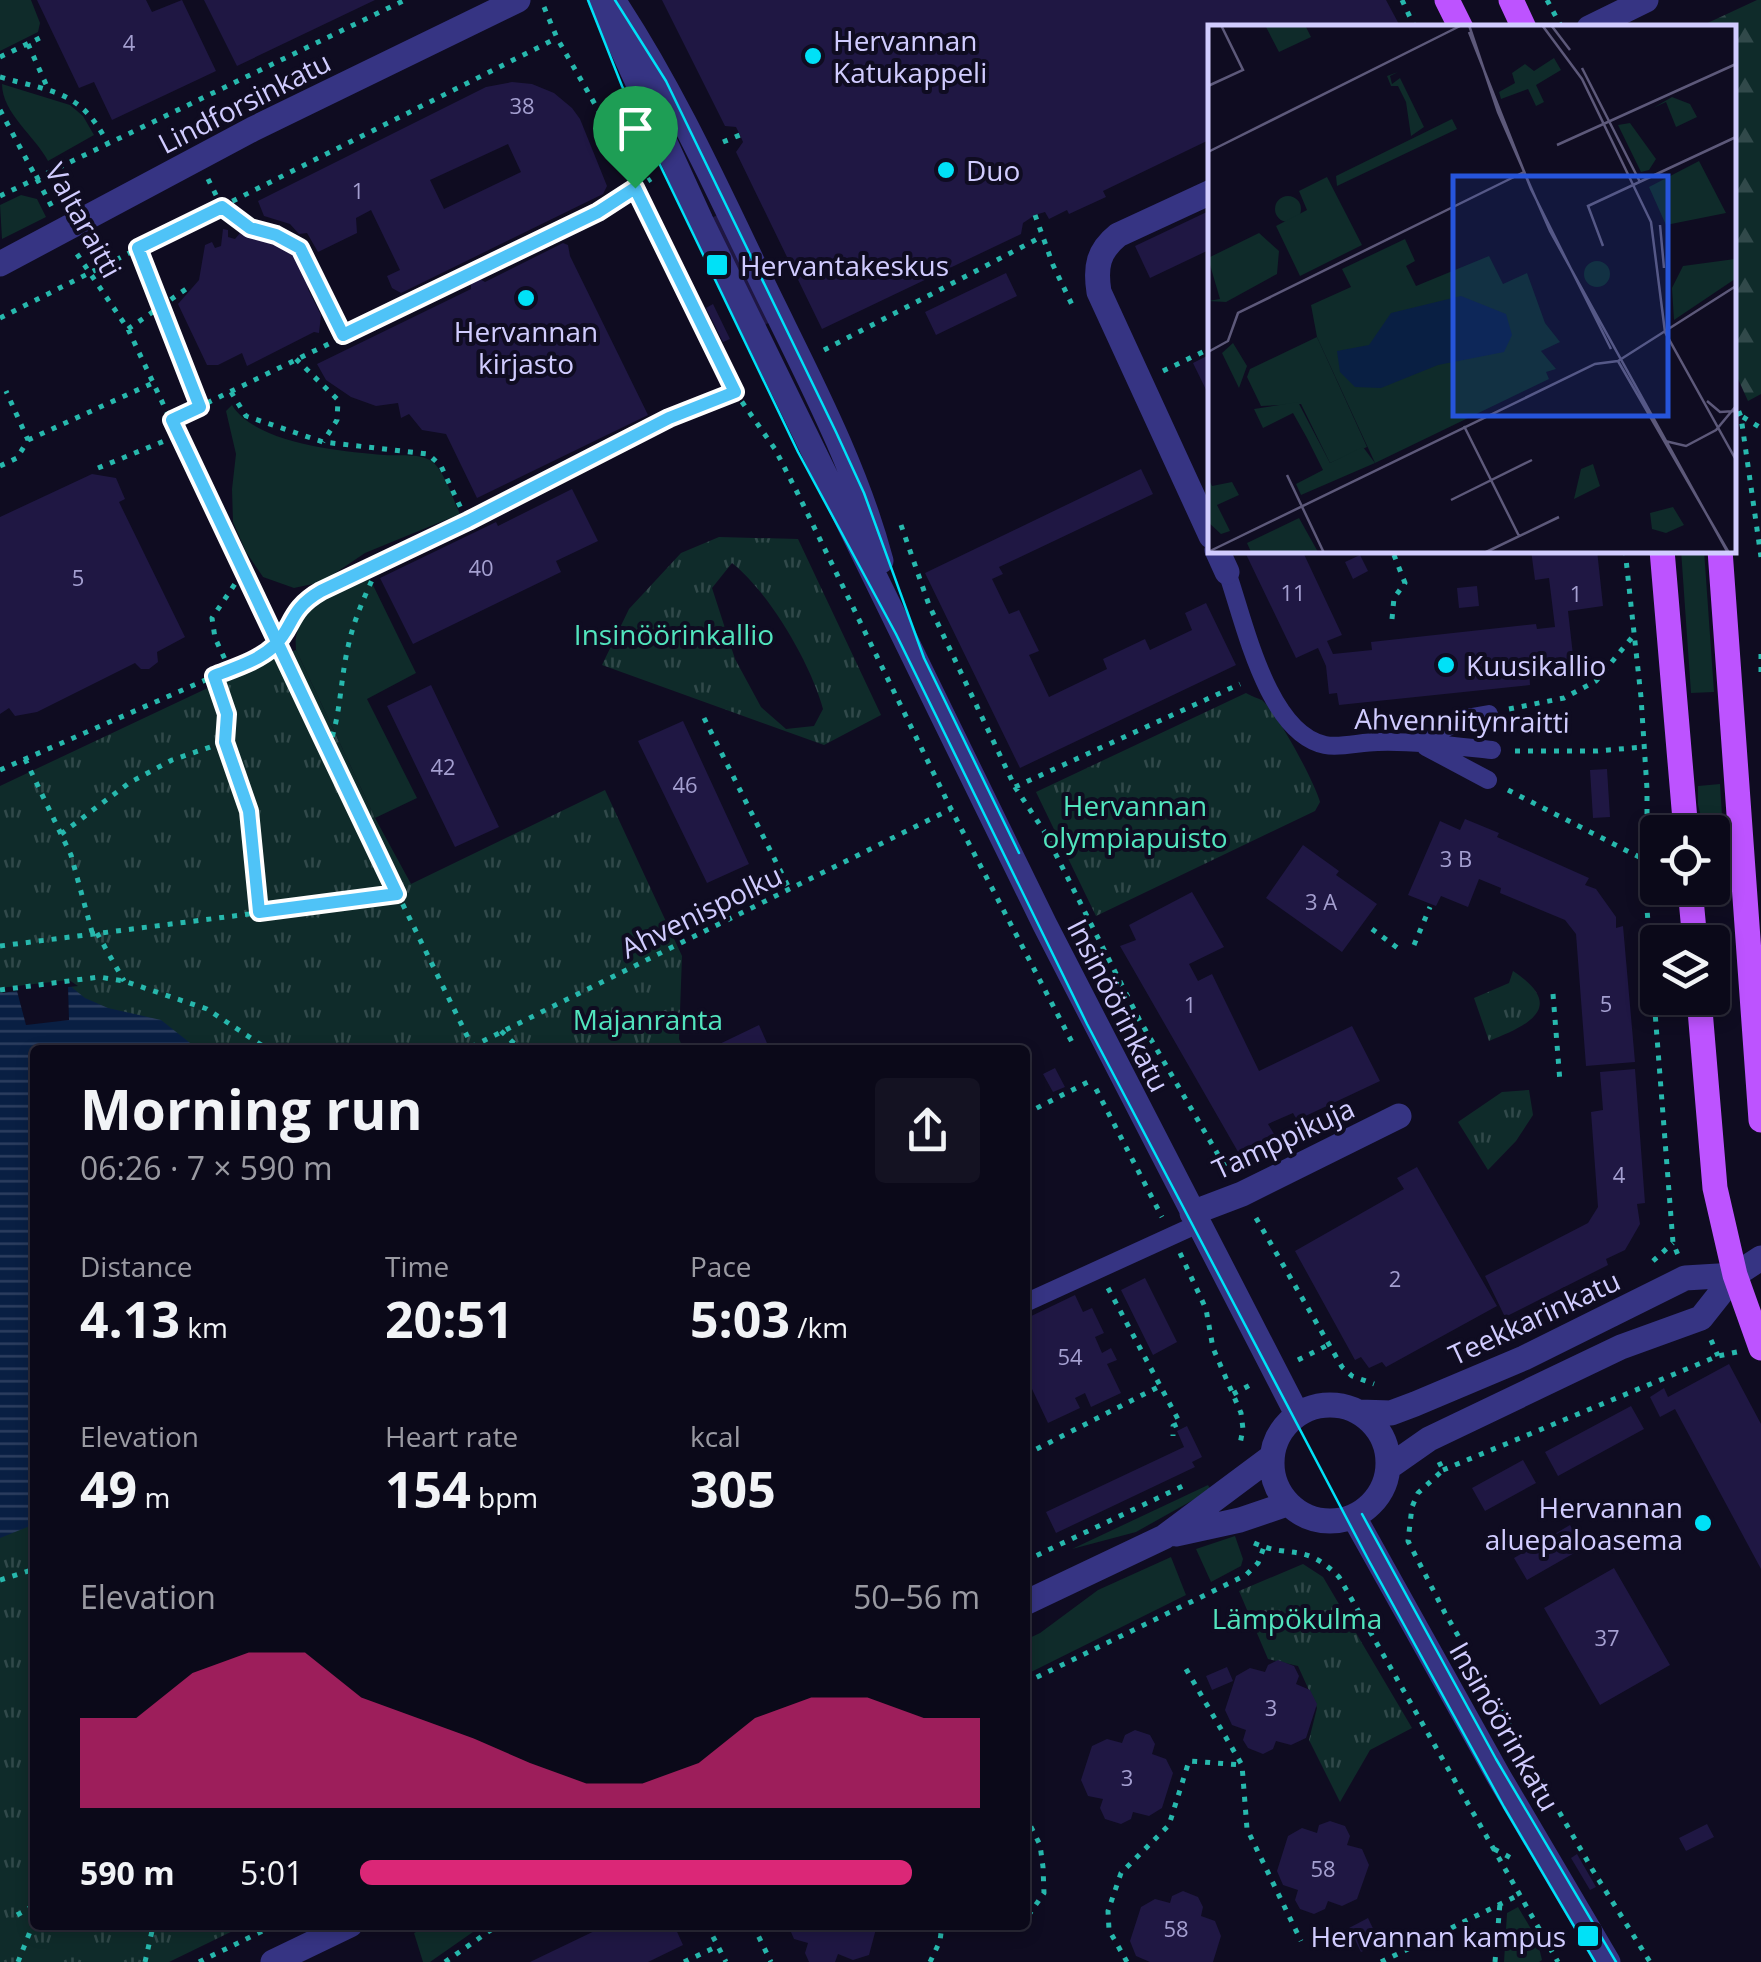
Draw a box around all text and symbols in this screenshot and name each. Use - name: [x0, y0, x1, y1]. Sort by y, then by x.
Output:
- place label: Hervannan Katukappeli: [833, 21, 987, 91]
- inset map: [1208, 25, 1736, 552]
- house number: 4: [123, 27, 136, 57]
- street label: Lindforsinkatu: [151, 42, 337, 162]
- marker: Hervannan Katukappeli: [802, 45, 824, 67]
- pin: [593, 86, 678, 189]
- house number: 38: [509, 90, 535, 120]
- icon: arrive: [608, 101, 663, 156]
- place label: Duo: [966, 151, 1020, 189]
- street label: Valtaraitti: [37, 156, 131, 284]
- marker: Duo: [935, 159, 957, 181]
- house number: 1: [352, 175, 364, 205]
- place label: Hervantakeskus: [740, 246, 949, 284]
- marker: Hervantakeskus: [704, 252, 730, 278]
- marker: Hervannan kirjasto: [515, 287, 537, 309]
- place label: Hervannan kirjasto: [454, 312, 598, 382]
- house number: 40: [468, 552, 494, 582]
- house number: 5: [72, 562, 84, 592]
- house number: 11: [1280, 577, 1306, 607]
- house number: 1: [1570, 578, 1582, 608]
- park label: Insinöörinkallio: [574, 615, 774, 653]
- place label: Kuusikallio: [1466, 646, 1606, 684]
- marker: Kuusikallio: [1435, 654, 1457, 676]
- street label: Ahvenniitynraitti: [1354, 699, 1570, 741]
- house number: 42: [430, 751, 456, 781]
- house number: 46: [672, 769, 698, 799]
- park label: Hervannan olympiapuisto: [1042, 786, 1228, 856]
- map controls: [1640, 815, 1730, 1015]
- button: locate: [1640, 815, 1730, 905]
- house number: 3 B: [1440, 843, 1472, 873]
- street label: Ahvenispolku: [614, 856, 788, 966]
- house number: 3 A: [1305, 886, 1337, 916]
- street label: Insinöörinkatu: [1059, 912, 1179, 1098]
- button: layers: [1640, 925, 1730, 1015]
- house number: 5: [1600, 988, 1612, 1018]
- house number: 1: [1184, 989, 1196, 1019]
- park label: Majanranta: [573, 1000, 723, 1038]
- text: Morning run: [80, 1071, 423, 1146]
- button: share: [875, 1078, 980, 1183]
- street label: Tamppikuja: [1206, 1089, 1360, 1187]
- text: 06:26 · 7 × 590 m: [80, 1146, 333, 1189]
- house number: 4: [1613, 1159, 1626, 1189]
- text: Distance: [80, 1247, 193, 1285]
- text: Time: [385, 1247, 449, 1285]
- text: Pace: [690, 1247, 752, 1285]
- street label: Teekkarinkatu: [1442, 1261, 1626, 1373]
- house number: 2: [1389, 1263, 1401, 1293]
- text: 4.13: [80, 1285, 180, 1353]
- text: 20:51: [385, 1285, 514, 1353]
- text: 5:03: [690, 1285, 790, 1353]
- text: km: [180, 1308, 228, 1346]
- text: /km: [790, 1308, 848, 1346]
- house number: 54: [1057, 1341, 1083, 1371]
- text: Elevation: [80, 1417, 199, 1455]
- text: Heart rate: [385, 1417, 518, 1455]
- text: kcal: [690, 1417, 741, 1455]
- text: 49: [80, 1455, 137, 1523]
- text: 154: [385, 1455, 471, 1523]
- text: 305: [690, 1455, 776, 1523]
- text: m: [137, 1478, 170, 1516]
- text: bpm: [471, 1478, 538, 1516]
- place label: Hervannan aluepaloasema: [1485, 1488, 1683, 1558]
- marker: Hervannan aluepaloasema: [1692, 1512, 1714, 1534]
- text: Elevation: [80, 1575, 216, 1618]
- text: 50–56 m: [853, 1575, 980, 1618]
- park label: Lämpökulma: [1212, 1599, 1382, 1637]
- house number: 37: [1594, 1622, 1620, 1652]
- street label: Insinöörinkatu: [1441, 1634, 1569, 1818]
- house number: 3: [1265, 1692, 1277, 1722]
- house number: 3: [1121, 1762, 1133, 1792]
- text: 590 m: [80, 1851, 175, 1894]
- text: 5:01: [240, 1851, 303, 1894]
- house number: 58: [1310, 1853, 1336, 1883]
- house number: 58: [1163, 1913, 1189, 1943]
- place label: Hervannan kampus: [1310, 1917, 1566, 1955]
- marker: Hervannan kampus: [1575, 1923, 1601, 1949]

